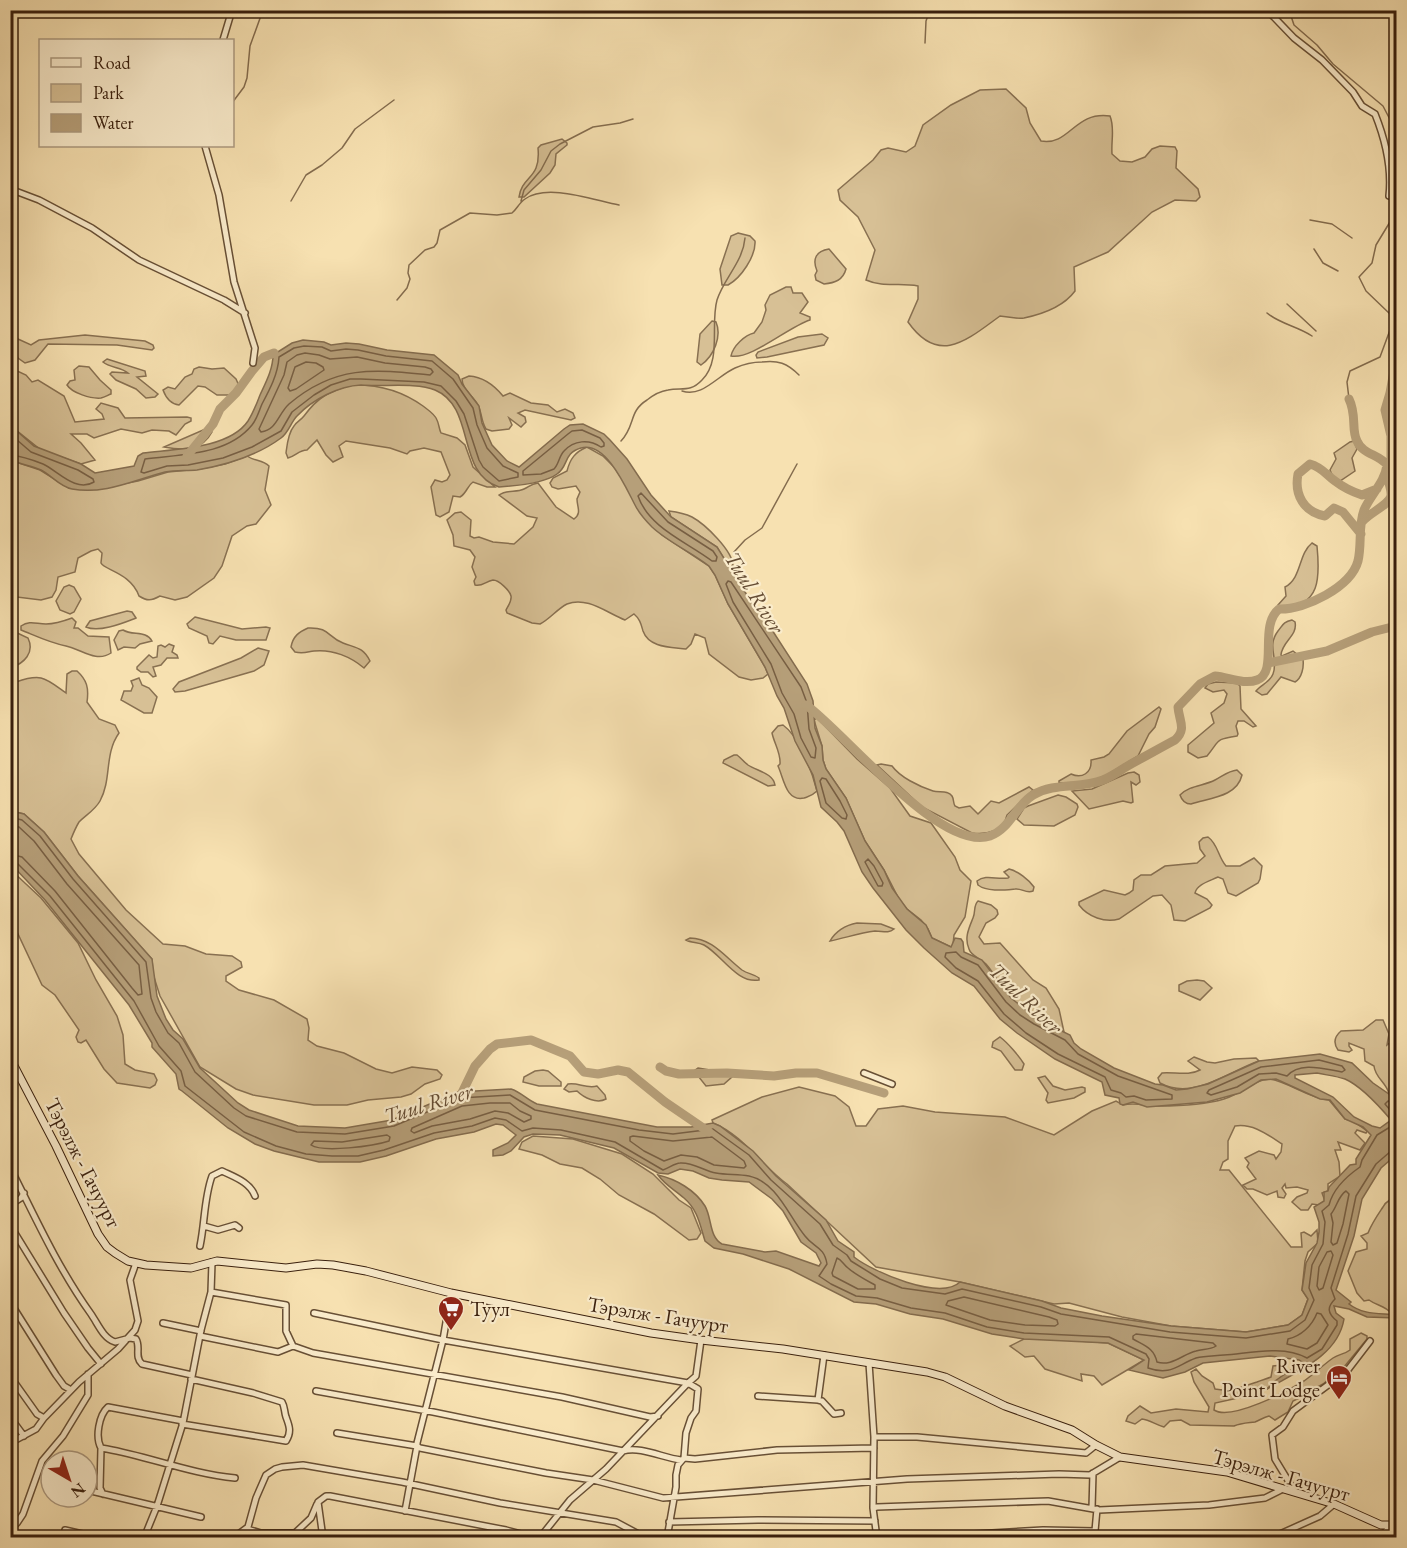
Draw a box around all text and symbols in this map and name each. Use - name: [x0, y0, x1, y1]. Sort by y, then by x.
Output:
- legend: [39, 39, 234, 147]
- text: Road: [93, 51, 132, 74]
- text: Park: [93, 81, 124, 104]
- text: Water: [93, 111, 134, 134]
- water label: Tuul River: [718, 546, 792, 640]
- water label: Tuul River: [983, 956, 1070, 1042]
- water label: Tuul River: [380, 1076, 478, 1131]
- street label: Тэрэлж - Гачуурт: [39, 1093, 128, 1233]
- street label: Тэрэлж - Гачуурт: [586, 1290, 731, 1339]
- supermarket icon: Туул: [436, 1294, 466, 1332]
- place label: Туул: [470, 1295, 510, 1322]
- place label: River Point Lodge: [1221, 1352, 1320, 1403]
- hotel icon: River Point Lodge: [1324, 1363, 1354, 1401]
- street label: Тэрэлж - Гачуурт: [1209, 1442, 1354, 1507]
- north arrow: [39, 1449, 99, 1509]
- text: N: [66, 1478, 90, 1503]

